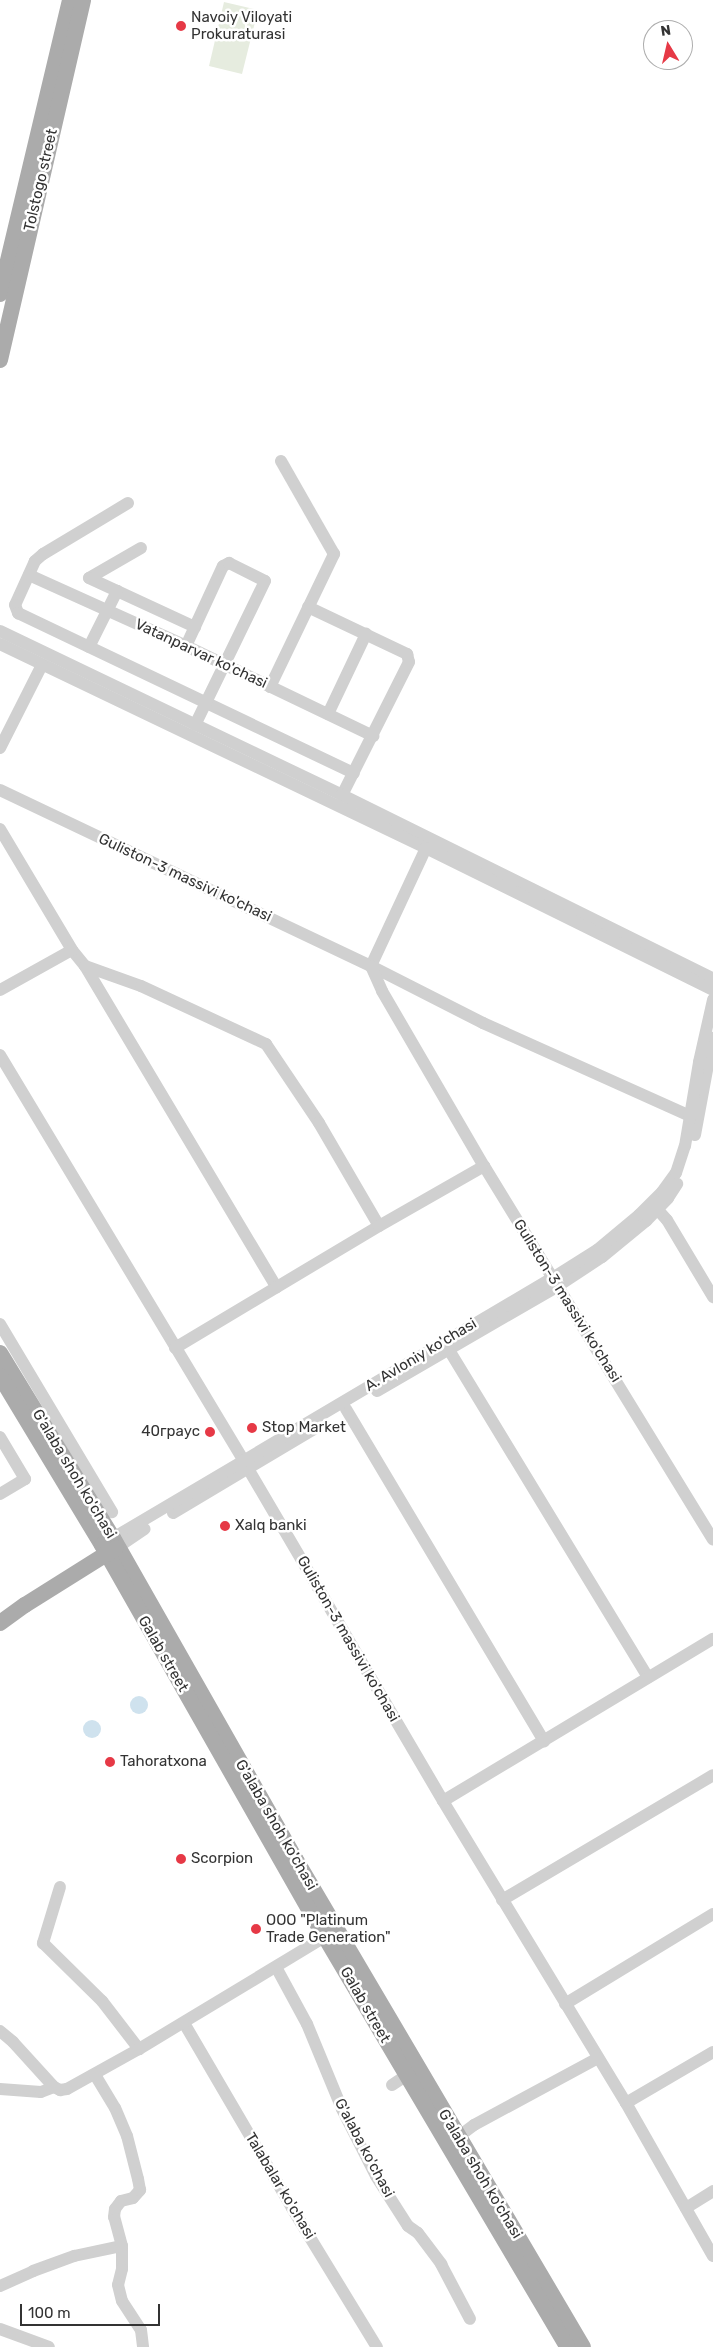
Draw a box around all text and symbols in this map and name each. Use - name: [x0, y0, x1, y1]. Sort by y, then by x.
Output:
- place label: Navoiy Viloyati Prokuraturasi: [191, 8, 293, 43]
- marker: Navoiy Viloyati Prokuraturasi: [175, 20, 187, 32]
- north arrow: [643, 20, 693, 70]
- text: N: [659, 21, 672, 40]
- street label: Tolstogo street: [20, 127, 62, 233]
- street label: Vatanparvar ko'chasi: [132, 615, 270, 693]
- street label: Guliston-3 massivi ko'chasi: [96, 830, 274, 926]
- street label: Guliston-3 massivi ko'chasi: [509, 1216, 625, 1386]
- street label: A. Avloniy ko'chasi: [362, 1314, 480, 1396]
- street label: G'alaba shoh ko'chasi: [28, 1406, 120, 1542]
- place label: Stop Market: [262, 1419, 346, 1437]
- marker: Stop Market: [246, 1422, 258, 1434]
- place label: 40граус: [141, 1423, 200, 1441]
- marker: 40граус: [204, 1426, 216, 1438]
- place label: Xalq banki: [235, 1517, 307, 1535]
- marker: Xalq banki: [219, 1520, 231, 1532]
- street label: Guliston-3 massivi ko'chasi: [293, 1553, 403, 1725]
- street label: Galab street: [134, 1613, 192, 1695]
- place label: Tahoratxona: [120, 1753, 207, 1771]
- marker: Tahoratxona: [104, 1756, 116, 1768]
- street label: G'alaba shoh ko'chasi: [231, 1757, 321, 1893]
- place label: Scorpion: [191, 1850, 253, 1868]
- marker: Scorpion: [175, 1853, 187, 1865]
- place label: OOO "Platinum Trade Generation": [266, 1911, 391, 1946]
- marker: OOO "Platinum Trade Generation": [250, 1923, 262, 1935]
- street label: Galab street: [336, 1964, 394, 2046]
- street label: G'alaba ko'chasi: [330, 2095, 398, 2201]
- street label: G'alaba shoh ko'chasi: [434, 2106, 526, 2242]
- street label: Talabalar ko'chasi: [241, 2129, 319, 2243]
- scale bar: [22, 2294, 162, 2326]
- text: 100 m: [28, 2304, 70, 2322]

